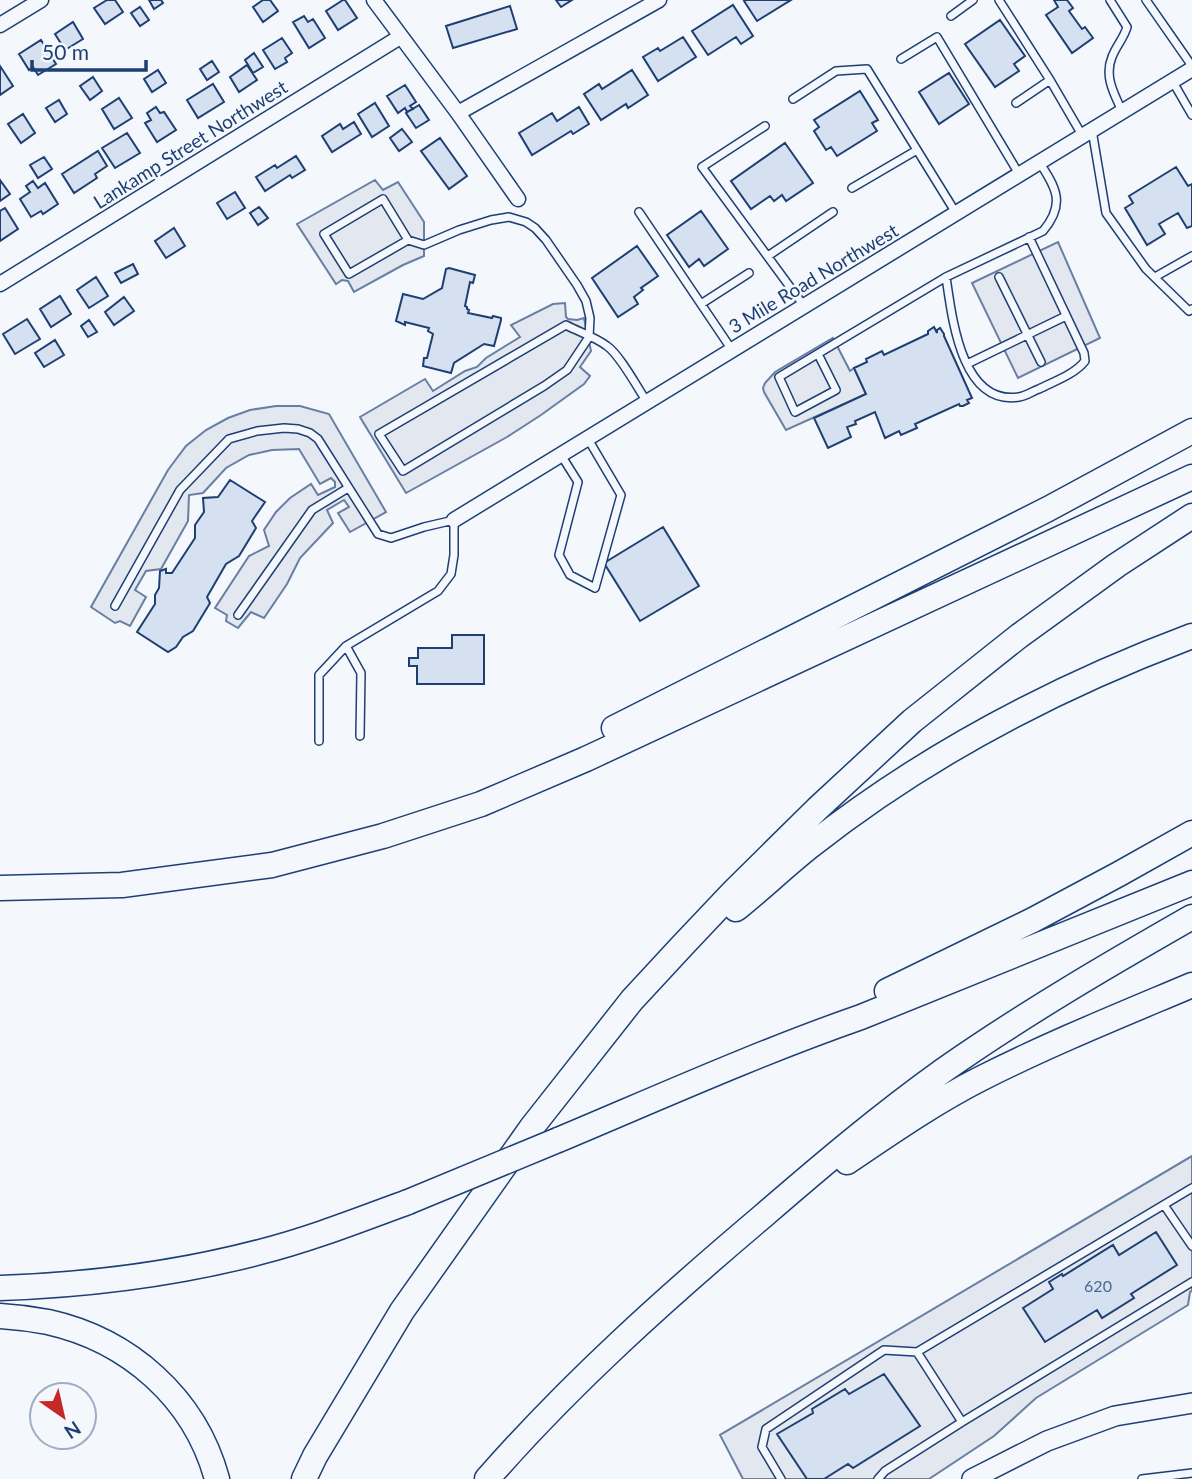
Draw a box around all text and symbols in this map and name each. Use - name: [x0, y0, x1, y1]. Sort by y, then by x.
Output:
- scale bar: [32, 28, 145, 72]
- text: 50 m: [42, 39, 89, 64]
- street label: Lankamp Street Northwest: [89, 75, 291, 213]
- street label: 3 Mile Road Northwest: [724, 218, 902, 338]
- house number: 620: [1084, 1276, 1112, 1295]
- north arrow: [28, 1381, 98, 1451]
- text: N: [60, 1417, 85, 1444]

